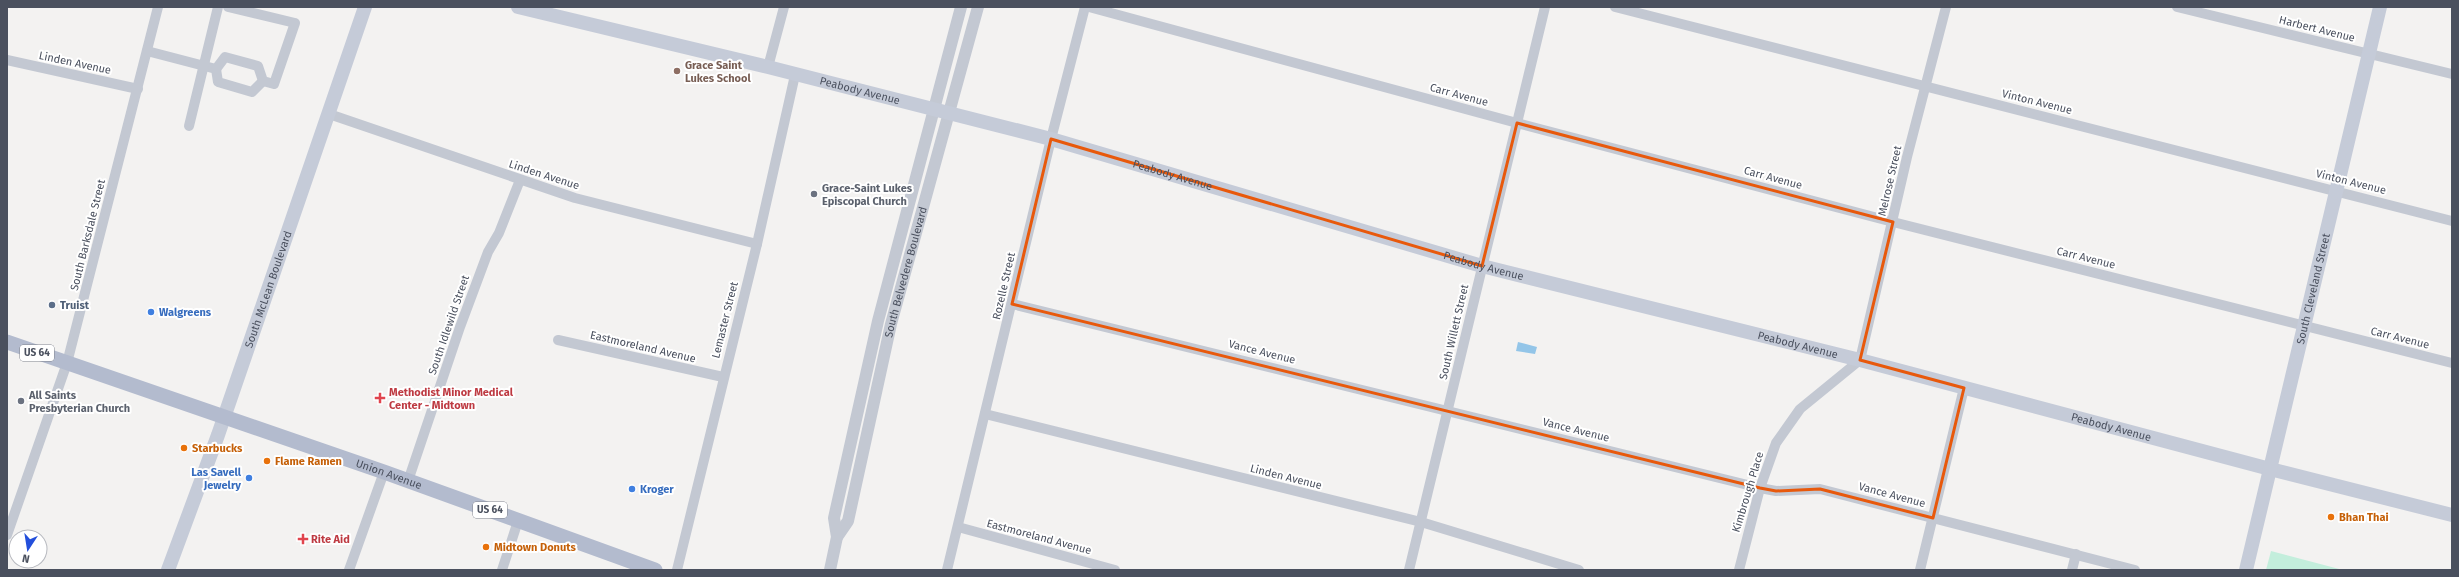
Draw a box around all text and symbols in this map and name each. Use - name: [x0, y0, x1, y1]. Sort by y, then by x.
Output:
- street label: Harbert Avenue: [2278, 13, 2356, 45]
- street label: Linden Avenue: [38, 49, 112, 77]
- place label: Grace Saint Lukes School: [685, 59, 751, 85]
- marker: Grace Saint Lukes School: [672, 66, 682, 76]
- street label: Peabody Avenue: [818, 74, 901, 107]
- street label: Carr Avenue: [1428, 81, 1490, 109]
- street label: Vinton Avenue: [2001, 87, 2073, 117]
- street label: Melrose Street: [1876, 144, 1904, 218]
- street label: Linden Avenue: [507, 157, 581, 193]
- street label: Peabody Avenue: [1131, 157, 1214, 193]
- street label: Carr Avenue: [1742, 164, 1804, 192]
- street label: Vinton Avenue: [2315, 167, 2387, 197]
- street label: South Barksdale Street: [68, 178, 108, 292]
- place label: Grace-Saint Lukes Episcopal Church: [822, 182, 913, 208]
- marker: Grace-Saint Lukes Episcopal Church: [809, 189, 819, 199]
- street label: South Belvedere Boulevard: [882, 205, 929, 339]
- street label: South McLean Boulevard: [242, 229, 294, 350]
- street label: South Cleveland Street: [2293, 232, 2332, 346]
- street label: Carr Avenue: [2055, 244, 2117, 272]
- street label: Peabody Avenue: [1442, 249, 1525, 283]
- street label: Rozelle Street: [990, 251, 1018, 321]
- street label: South Idlewild Street: [426, 273, 472, 377]
- street label: Lemaster Street: [709, 280, 741, 360]
- street label: South Willett Street: [1437, 283, 1471, 381]
- place label: Truist: [60, 299, 90, 312]
- marker: Truist: [47, 300, 57, 310]
- place label: Walgreens: [159, 306, 212, 319]
- marker: Walgreens: [146, 307, 156, 317]
- street label: Carr Avenue: [2369, 324, 2431, 352]
- street label: Peabody Avenue: [1756, 328, 1839, 361]
- street label: Eastmoreland Avenue: [589, 329, 697, 365]
- street label: Vance Avenue: [1227, 337, 1297, 367]
- road number: US 64: [20, 345, 54, 361]
- place label: Methodist Minor Medical Center - Midtown: [389, 386, 514, 412]
- place label: All Saints Presbyterian Church: [28, 389, 130, 415]
- marker: Methodist Minor Medical Center - Midtown: [374, 392, 386, 404]
- marker: All Saints Presbyterian Church: [16, 396, 26, 406]
- street label: Peabody Avenue: [2070, 410, 2153, 444]
- street label: Vance Avenue: [1541, 415, 1611, 445]
- place label: Starbucks: [192, 442, 243, 455]
- marker: Starbucks: [179, 443, 189, 453]
- street label: Kimbrough Place: [1730, 450, 1766, 534]
- place label: Flame Ramen: [275, 455, 342, 468]
- marker: Flame Ramen: [262, 456, 272, 466]
- street label: Union Avenue: [354, 456, 424, 492]
- street label: Linden Avenue: [1249, 462, 1323, 492]
- place label: Las Savell Jewelry: [191, 466, 242, 492]
- marker: Las Savell Jewelry: [244, 473, 254, 483]
- street label: Vance Avenue: [1857, 480, 1927, 510]
- place label: Kroger: [640, 483, 674, 496]
- marker: Kroger: [627, 484, 637, 494]
- road number: US 64: [473, 502, 507, 518]
- place label: Bhan Thai: [2339, 511, 2389, 524]
- marker: Bhan Thai: [2326, 512, 2336, 522]
- street label: Eastmoreland Avenue: [985, 517, 1093, 557]
- north arrow: [8, 529, 48, 569]
- place label: Rite Aid: [311, 533, 350, 546]
- marker: Rite Aid: [298, 534, 308, 544]
- place label: Midtown Donuts: [494, 541, 576, 554]
- marker: Midtown Donuts: [481, 542, 491, 552]
- text: N: [21, 551, 31, 565]

